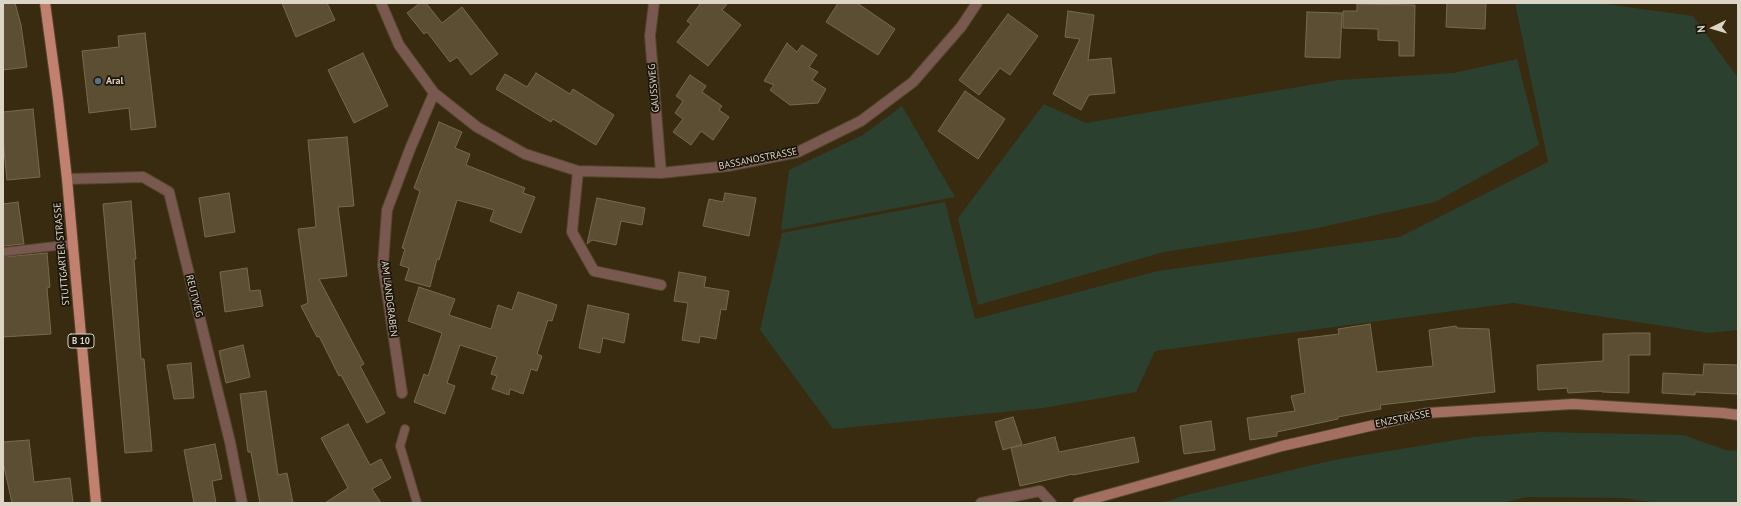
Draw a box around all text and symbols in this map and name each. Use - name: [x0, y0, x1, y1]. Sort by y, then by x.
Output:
- north arrow: [1693, 8, 1733, 48]
- text: N: [1694, 25, 1708, 33]
- street label: GAUSSWEG: [646, 63, 662, 113]
- place label: Aral: [106, 75, 123, 87]
- marker: Aral: [93, 76, 103, 86]
- street label: BASSANOSTRASSE: [718, 145, 798, 173]
- street label: STUTTGARTER STRASSE: [52, 202, 72, 306]
- street label: AM LANDGRABEN: [378, 260, 400, 338]
- street label: REUTWEG: [183, 274, 205, 318]
- road number: B 10: [68, 334, 94, 348]
- street label: ENZSTRASSE: [1374, 408, 1432, 430]

